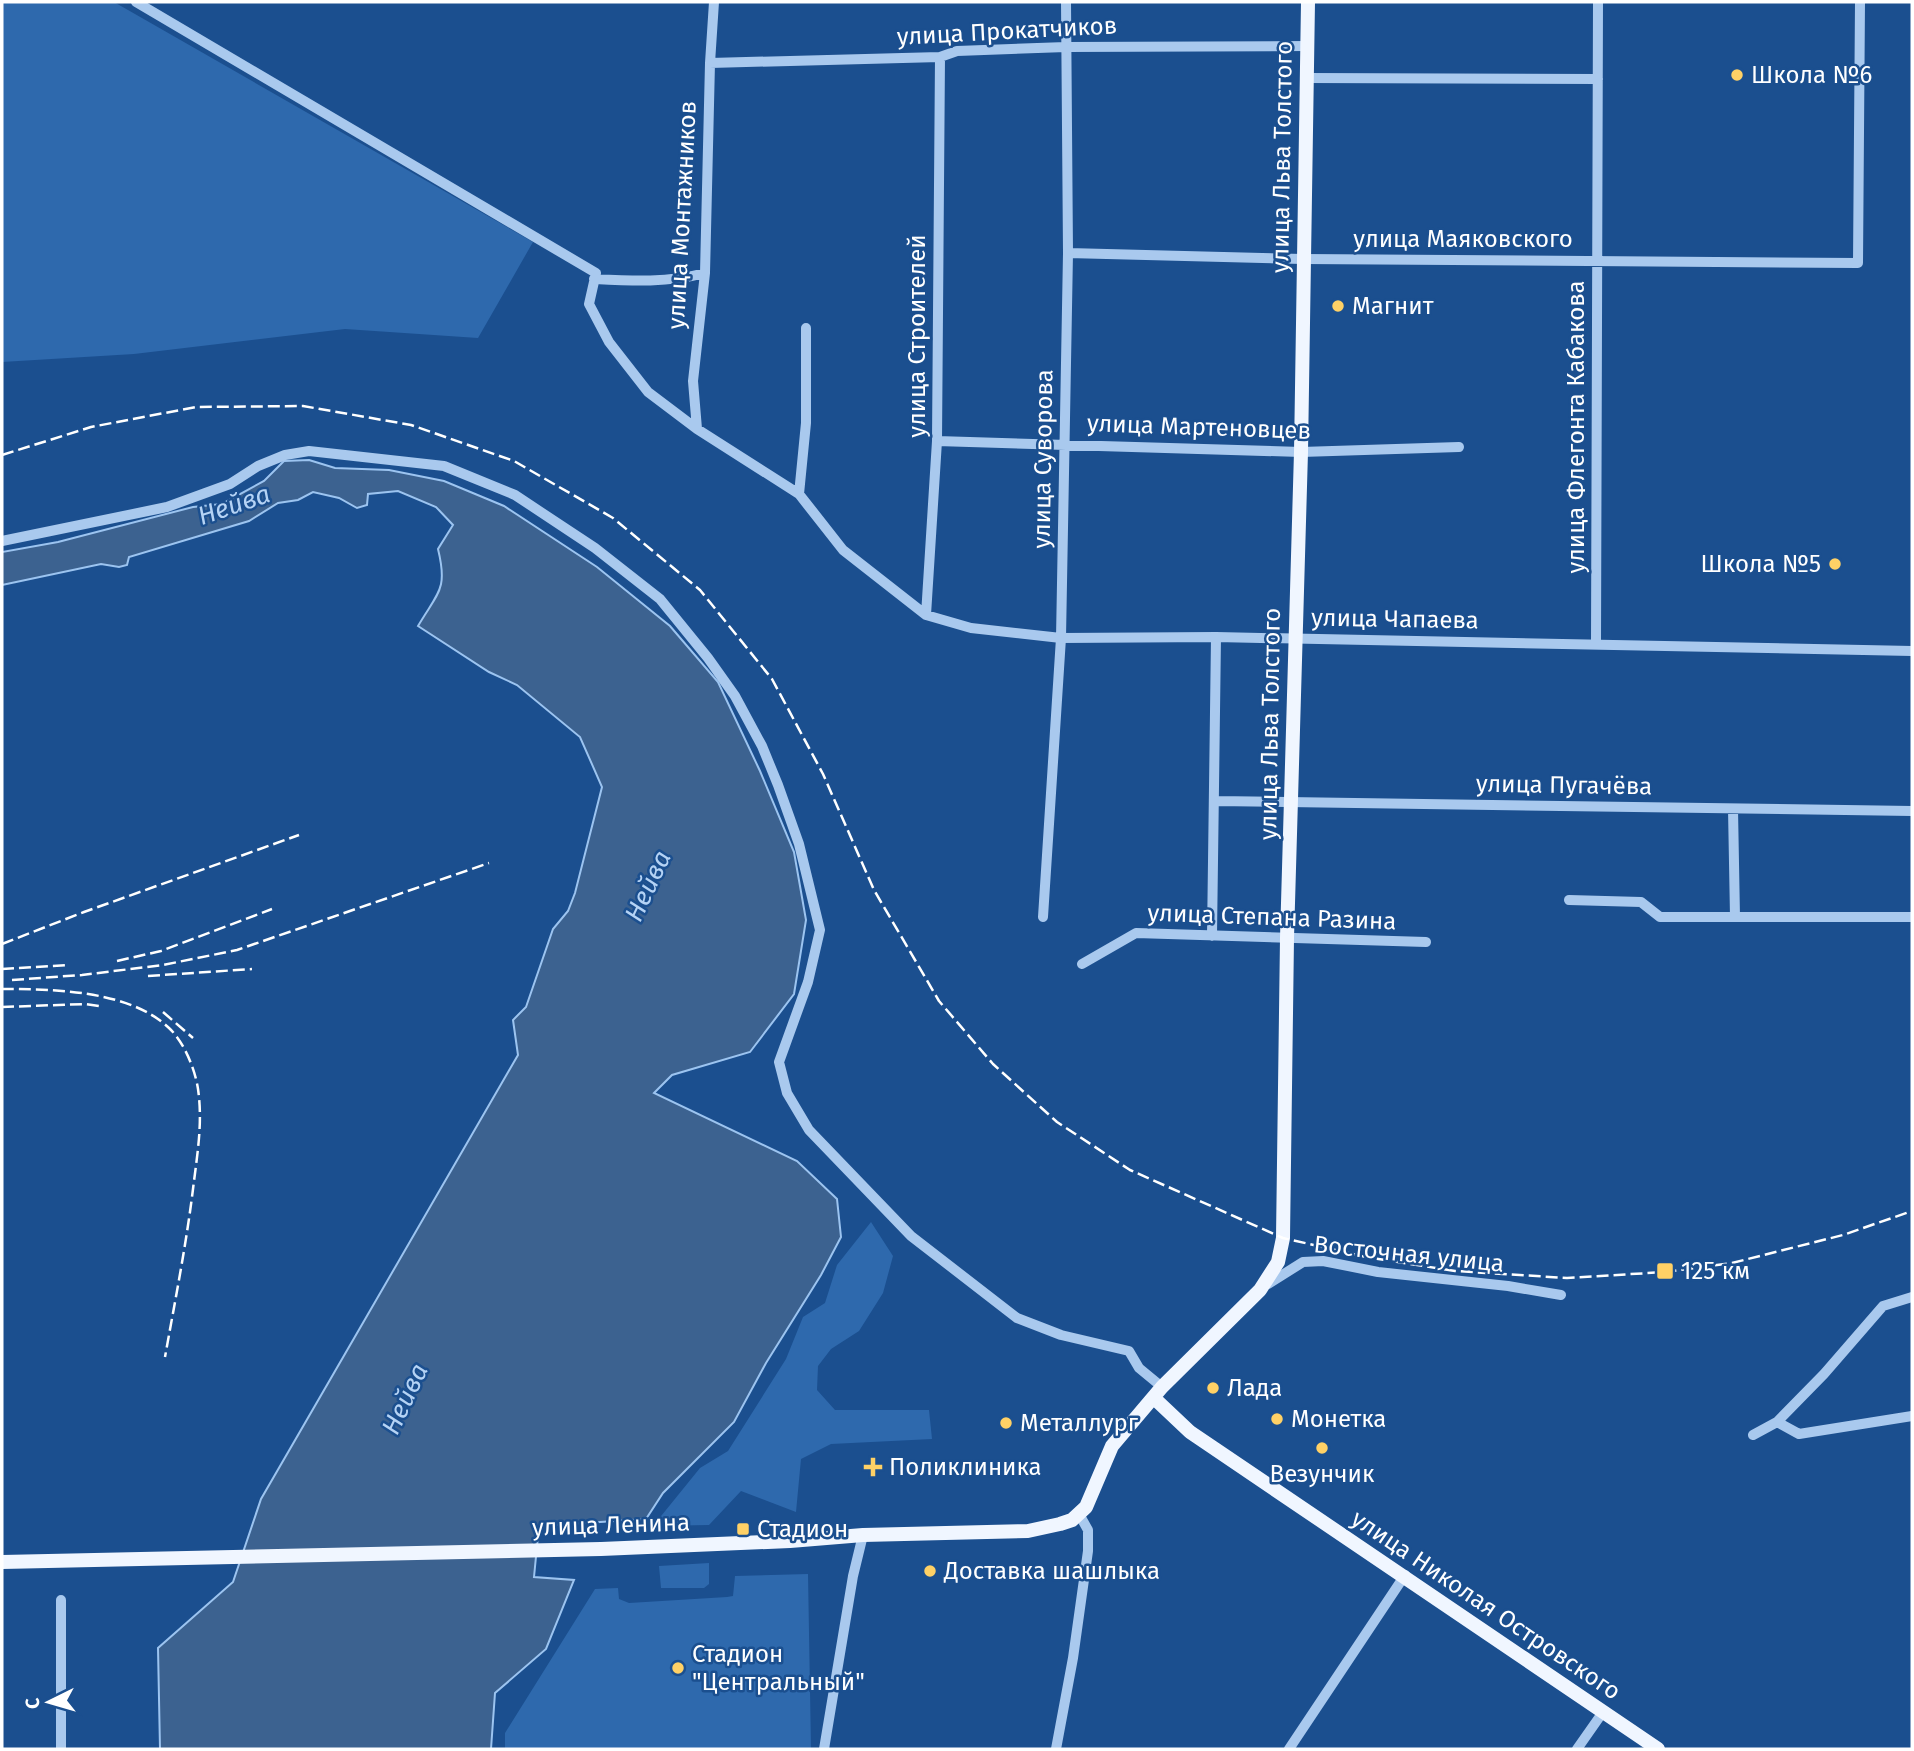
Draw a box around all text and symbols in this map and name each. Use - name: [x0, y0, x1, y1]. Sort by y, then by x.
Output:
- street label: улица Прокатчиков: [896, 11, 1118, 51]
- street label: улица Льва Толстого: [1266, 41, 1298, 273]
- place label: Школа №6: [1751, 61, 1872, 89]
- marker: Школа №6: [1729, 67, 1745, 83]
- street label: улица Монтажников: [662, 100, 702, 330]
- street label: улица Маяковского: [1353, 225, 1573, 253]
- street label: улица Строителей: [903, 234, 931, 438]
- street label: улица Флегонта Кабакова: [1562, 280, 1590, 574]
- place label: Магнит: [1352, 292, 1434, 320]
- marker: Магнит: [1330, 298, 1346, 314]
- street label: улица Суворова: [1027, 369, 1059, 549]
- street label: улица Мартеновцев: [1087, 409, 1311, 445]
- water label: Нейва: [194, 478, 274, 532]
- place label: Школа №5: [1701, 550, 1821, 578]
- marker: Школа №5: [1827, 556, 1843, 572]
- street label: улица Чапаева: [1311, 604, 1479, 634]
- street label: улица Льва Толстого: [1254, 608, 1286, 840]
- street label: улица Пугачёва: [1476, 769, 1652, 801]
- water label: Нейва: [618, 846, 678, 926]
- street label: улица Степана Разина: [1147, 899, 1397, 935]
- street label: Восточная улица: [1312, 1230, 1506, 1278]
- place label: 125 км: [1681, 1257, 1750, 1285]
- marker: 125 км: [1655, 1261, 1675, 1281]
- water label: Нейва: [375, 1359, 435, 1439]
- place label: Лада: [1227, 1374, 1282, 1402]
- marker: Лада: [1205, 1380, 1221, 1396]
- place label: Монетка: [1291, 1405, 1386, 1433]
- place label: Металлург: [1020, 1409, 1139, 1437]
- marker: Монетка: [1269, 1411, 1285, 1427]
- marker: Металлург: [998, 1415, 1014, 1431]
- marker: Везунчик: [1314, 1440, 1330, 1456]
- place label: Поликлиника: [889, 1453, 1042, 1481]
- marker: Поликлиника: [863, 1457, 883, 1477]
- place label: Везунчик: [1270, 1460, 1375, 1488]
- street label: улица Николая Островского: [1346, 1504, 1626, 1706]
- street label: улица Ленина: [532, 1508, 690, 1542]
- place label: Стадион: [757, 1515, 848, 1543]
- marker: Стадион: [735, 1521, 751, 1537]
- place label: Доставка шашлыка: [943, 1557, 1160, 1585]
- marker: Доставка шашлыка: [922, 1563, 938, 1579]
- place label: Стадион "Центральный": [692, 1640, 865, 1696]
- marker: Стадион "Центральный": [670, 1660, 686, 1676]
- north arrow: [14, 1667, 84, 1737]
- text: С: [21, 1697, 44, 1710]

